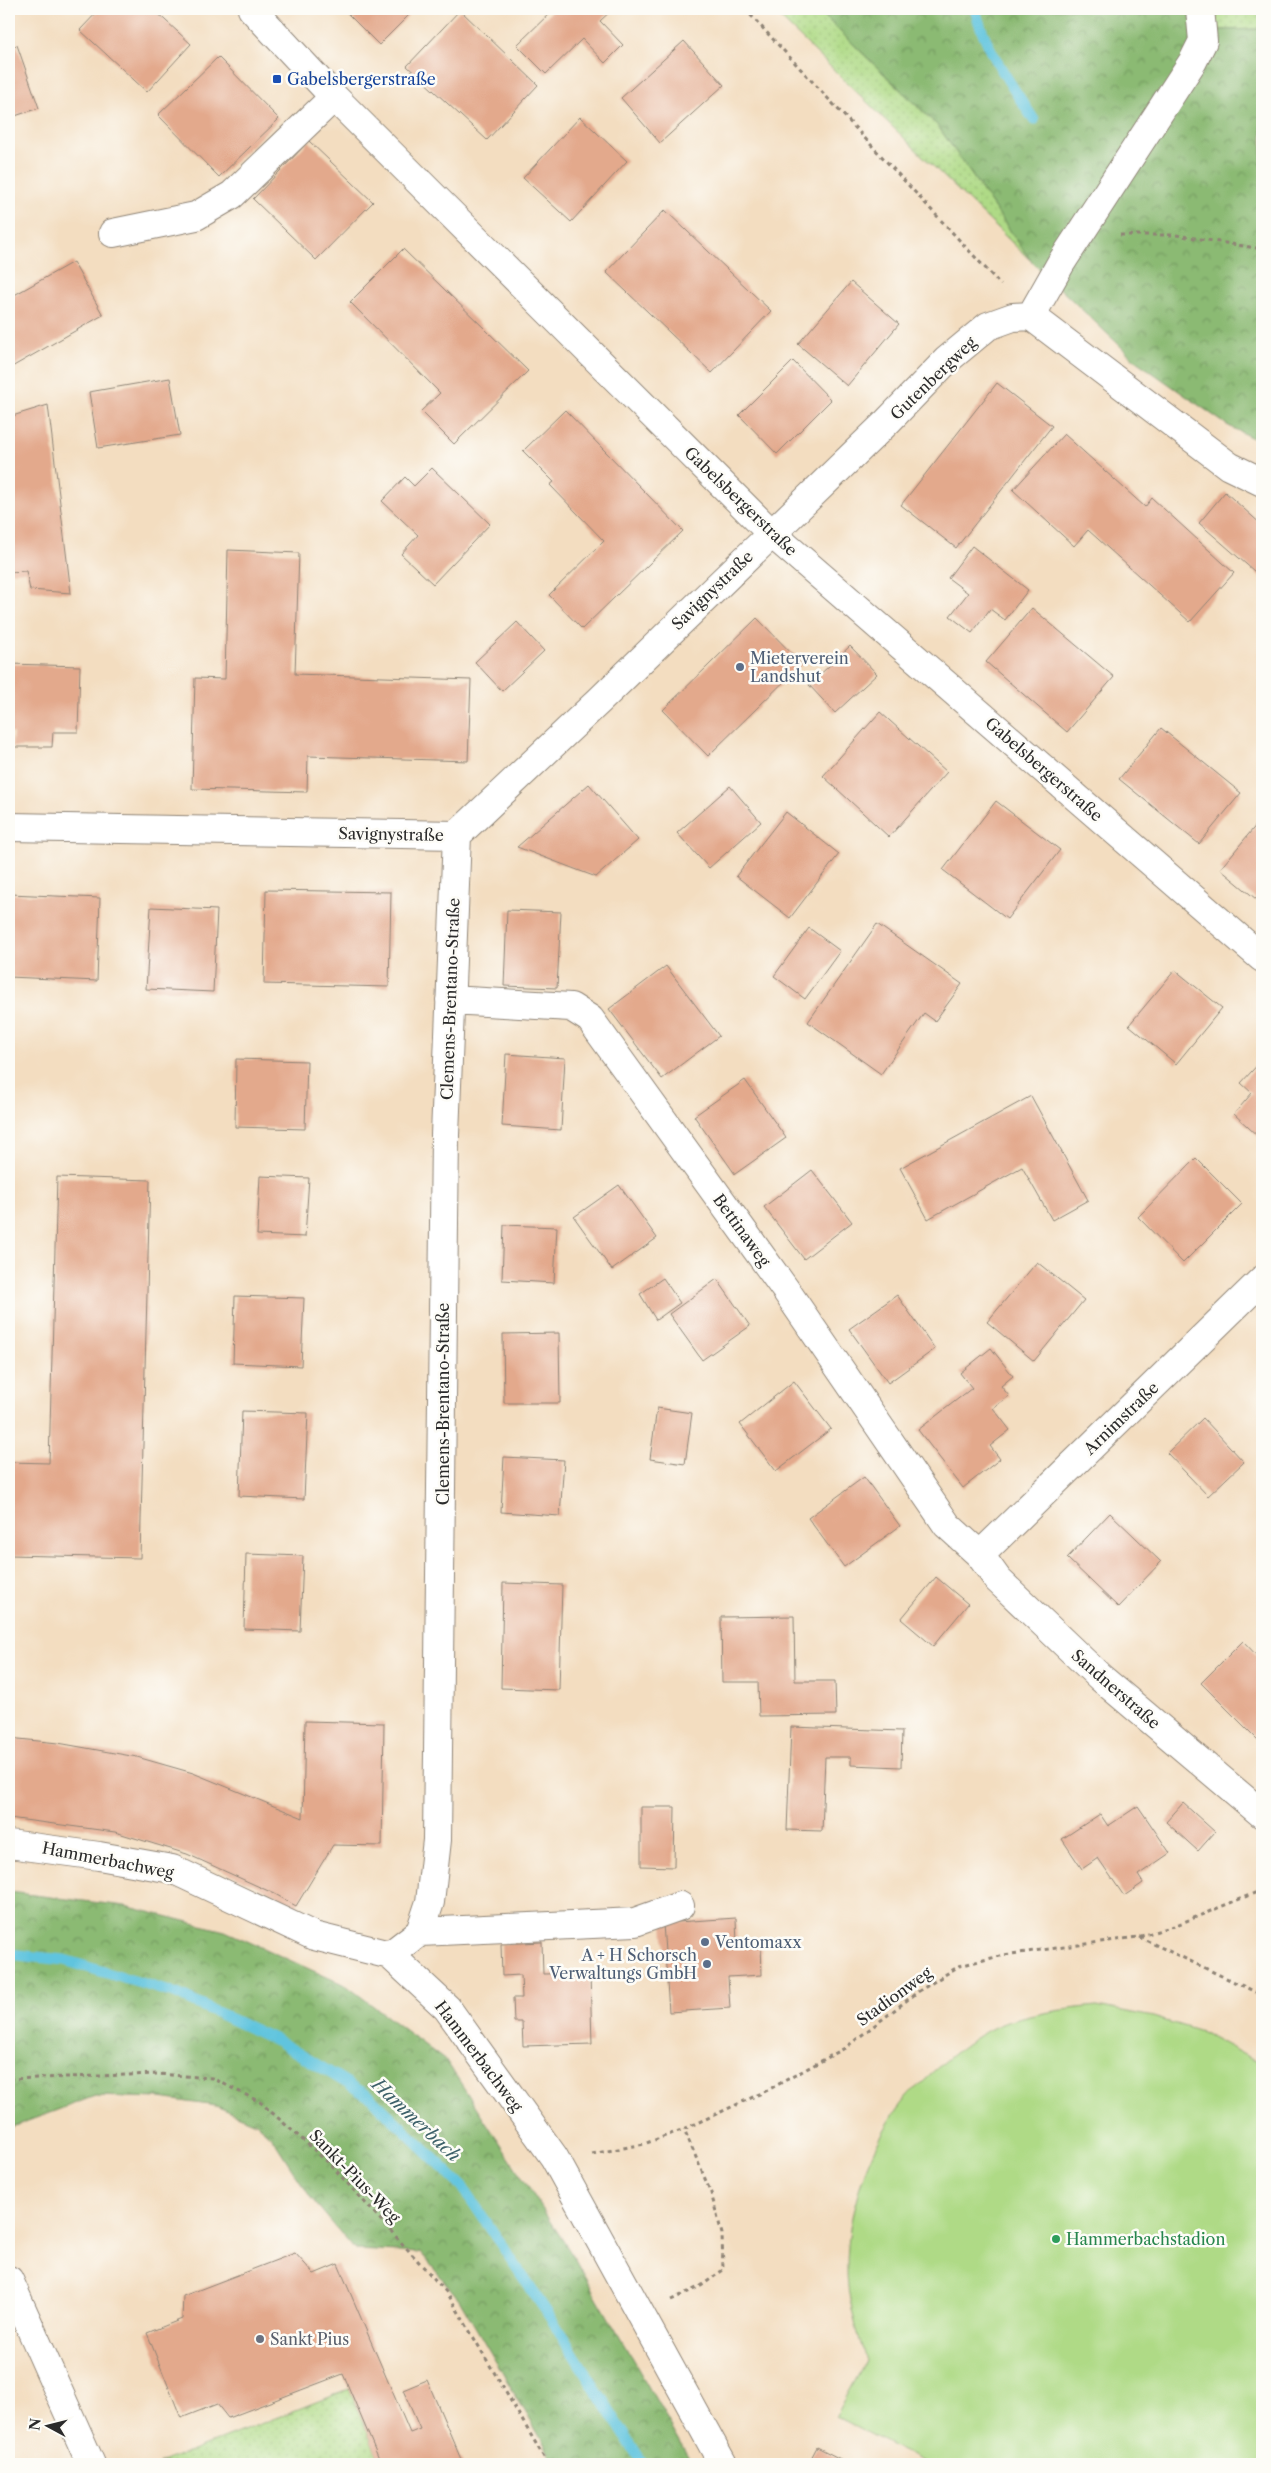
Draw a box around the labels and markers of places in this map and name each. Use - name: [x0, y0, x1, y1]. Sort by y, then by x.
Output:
- place label: Gabelsbergerstraße: [287, 69, 436, 89]
- marker: Gabelsbergerstraße: [271, 73, 283, 85]
- place label: Mieterverein Landshut: [750, 648, 849, 686]
- marker: Mieterverein Landshut: [734, 661, 746, 673]
- place label: Ventomaxx: [714, 1932, 802, 1952]
- marker: Ventomaxx: [699, 1936, 711, 1948]
- place label: A + H Schorsch Verwaltungs GmbH: [548, 1945, 697, 1983]
- marker: A + H Schorsch Verwaltungs GmbH: [701, 1958, 713, 1970]
- place label: Hammerbachstadion: [1066, 2229, 1225, 2249]
- marker: Hammerbachstadion: [1050, 2233, 1062, 2245]
- place label: Sankt Pius: [270, 2329, 349, 2349]
- marker: Sankt Pius: [254, 2333, 266, 2345]

